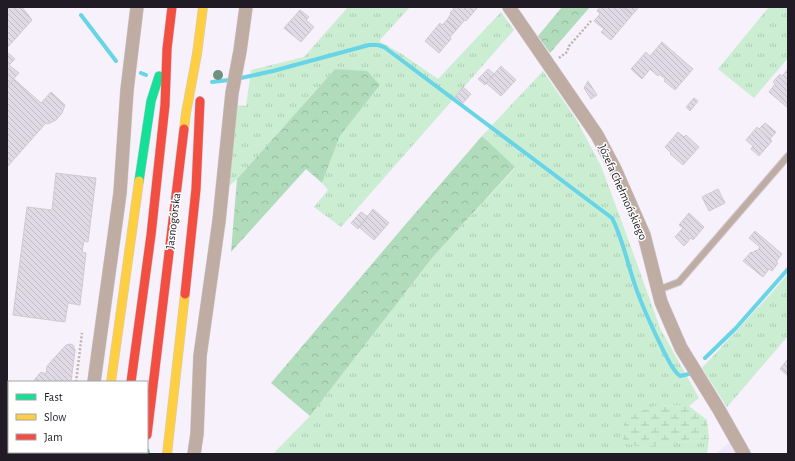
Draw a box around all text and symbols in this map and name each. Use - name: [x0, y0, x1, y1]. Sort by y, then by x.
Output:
- street label: Józefa Chełmońskiego: [597, 142, 650, 242]
- street label: Jasnogórska: [164, 192, 182, 250]
- legend: [8, 381, 148, 453]
- text: Fast: [44, 391, 63, 403]
- text: Slow: [44, 411, 66, 423]
- text: Jam: [44, 431, 63, 443]

